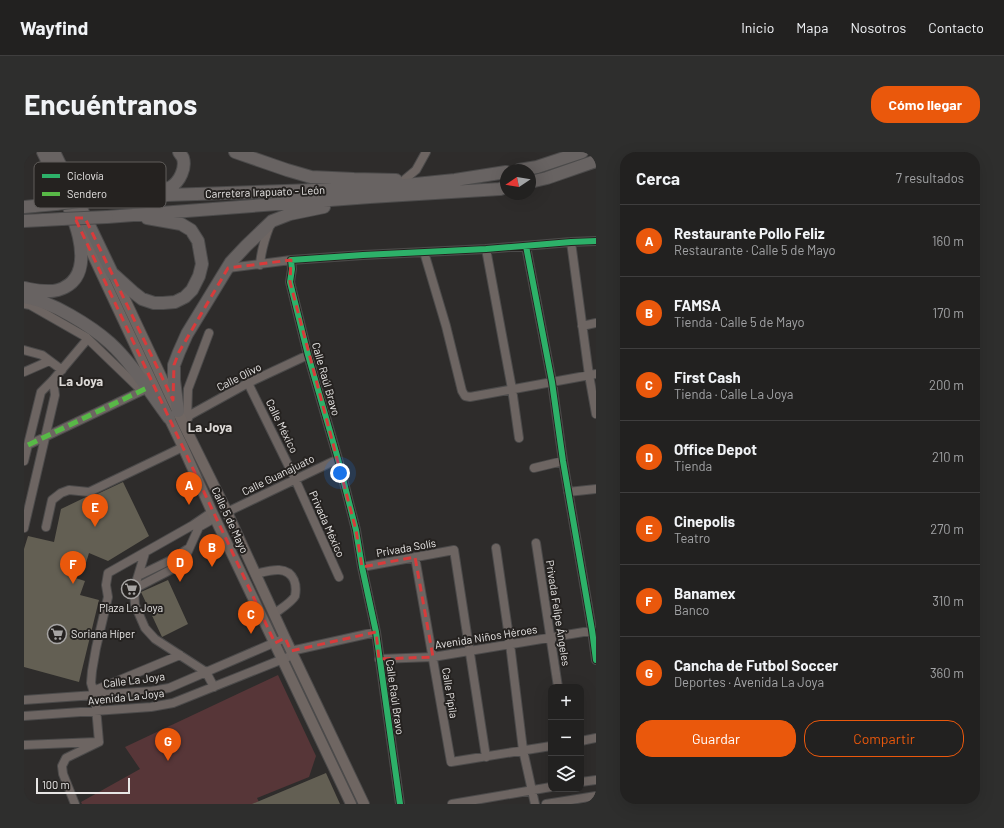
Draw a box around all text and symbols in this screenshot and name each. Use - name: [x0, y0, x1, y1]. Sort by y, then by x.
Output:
- text: Wayfind: [20, 16, 88, 39]
- text: Inicio: [741, 19, 774, 36]
- text: Mapa: [796, 19, 828, 36]
- text: Nosotros: [850, 19, 906, 36]
- text: Contacto: [928, 19, 984, 36]
- button: Cómo llegar: [871, 86, 980, 123]
- text: Encuéntranos: [24, 87, 197, 121]
- legend: [34, 162, 166, 208]
- north arrow: [500, 164, 536, 200]
- text: Cerca: [636, 168, 680, 188]
- text: Ciclovía: [67, 169, 104, 182]
- text: 7 resultados: [896, 170, 964, 186]
- street label: Carretera Irapuato - León: [205, 183, 325, 200]
- text: Sendero: [67, 187, 107, 200]
- text: Restaurante Pollo Feliz: [674, 224, 825, 242]
- text: A: [645, 233, 653, 249]
- text: 160 m: [932, 233, 964, 249]
- text: Restaurante · Calle 5 de Mayo: [674, 242, 836, 258]
- text: FAMSA: [674, 296, 721, 314]
- text: B: [645, 305, 653, 321]
- text: 170 m: [933, 305, 964, 321]
- text: Tienda · Calle 5 de Mayo: [674, 314, 805, 330]
- street label: Calle Raúl Bravo: [310, 341, 343, 417]
- street label: Calle Olivo: [214, 360, 263, 393]
- text: First Cash: [674, 368, 741, 386]
- district label: La Joya: [59, 373, 103, 389]
- text: C: [645, 377, 653, 393]
- text: 200 m: [929, 377, 964, 393]
- text: Tienda · Calle La Joya: [674, 386, 793, 402]
- street label: Calle México: [264, 397, 301, 455]
- district label: La Joya: [188, 419, 232, 435]
- text: Office Depot: [674, 440, 757, 458]
- text: D: [645, 449, 653, 465]
- text: 210 m: [932, 449, 964, 465]
- street label: Calle Guanajuato: [239, 451, 316, 498]
- text: Tienda: [674, 458, 712, 474]
- your location: [330, 463, 350, 483]
- pin: A: [176, 472, 202, 505]
- street label: Calle 5 de Mayo: [209, 485, 251, 555]
- street label: Privada México: [307, 489, 348, 559]
- pin: E: [82, 494, 108, 527]
- text: Cinepolis: [674, 512, 735, 530]
- text: E: [645, 521, 653, 537]
- text: 270 m: [930, 521, 964, 537]
- text: Teatro: [674, 530, 710, 546]
- pin: B: [199, 534, 225, 567]
- street label: Privada Solís: [375, 536, 437, 559]
- pin: D: [167, 549, 193, 582]
- pin: F: [60, 551, 86, 584]
- street label: Privada Felipe Ángeles: [544, 559, 573, 667]
- supermarket icon: Plaza La Joya: [120, 578, 142, 600]
- text: Banamex: [674, 584, 736, 602]
- text: F: [645, 593, 653, 609]
- text: 310 m: [932, 593, 964, 609]
- place label: Plaza La Joya: [99, 601, 163, 614]
- pin: C: [238, 601, 264, 634]
- text: Banco: [674, 602, 709, 618]
- street label: Avenida Niños Héroes: [434, 622, 538, 651]
- supermarket icon: Soriana Híper: [46, 623, 68, 645]
- place label: Soriana Híper: [71, 627, 135, 640]
- text: Cancha de Futbol Soccer: [674, 656, 838, 674]
- street label: Calle Raúl Bravo: [384, 658, 407, 735]
- text: G: [645, 665, 653, 681]
- text: 360 m: [930, 665, 964, 681]
- street label: Calle Pípila: [440, 667, 461, 719]
- street label: Calle La Joya: [102, 669, 166, 690]
- text: Deportes · Avenida La Joya: [674, 674, 824, 690]
- map controls: [548, 684, 584, 792]
- button: +: [548, 684, 584, 720]
- street label: Avenida La Joya: [87, 686, 165, 707]
- button: −: [548, 720, 584, 756]
- button: Guardar: [636, 720, 796, 757]
- button: Compartir: [804, 720, 964, 757]
- pin: G: [155, 728, 181, 761]
- button: layers: [548, 756, 584, 792]
- scale bar: [36, 776, 130, 795]
- text: 100 m: [42, 778, 70, 791]

